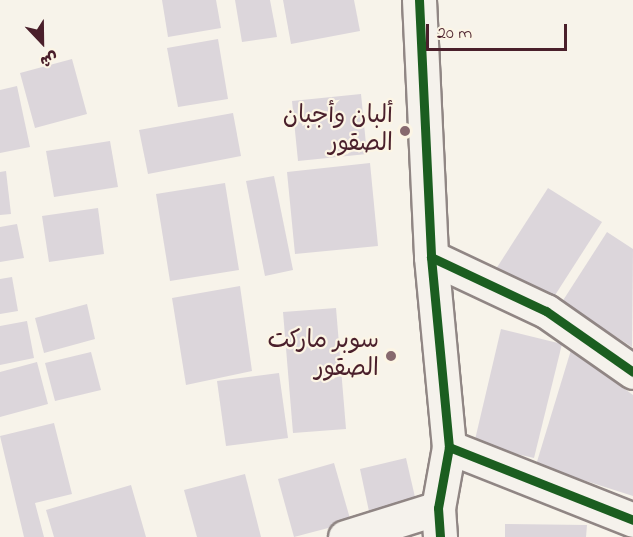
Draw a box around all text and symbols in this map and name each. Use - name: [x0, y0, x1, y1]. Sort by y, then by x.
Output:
- north arrow: [12, 12, 72, 72]
- scale bar: [429, 12, 570, 50]
- text: 20 m: [437, 21, 472, 47]
- text: ش: [36, 44, 61, 73]
- place label: ألبان وأجبان الصقور: [283, 103, 393, 159]
- marker: ألبان وأجبان الصقور: [398, 124, 412, 138]
- place label: سوبر ماركت الصقور: [268, 328, 379, 384]
- marker: سوبر ماركت الصقور: [384, 349, 398, 363]

